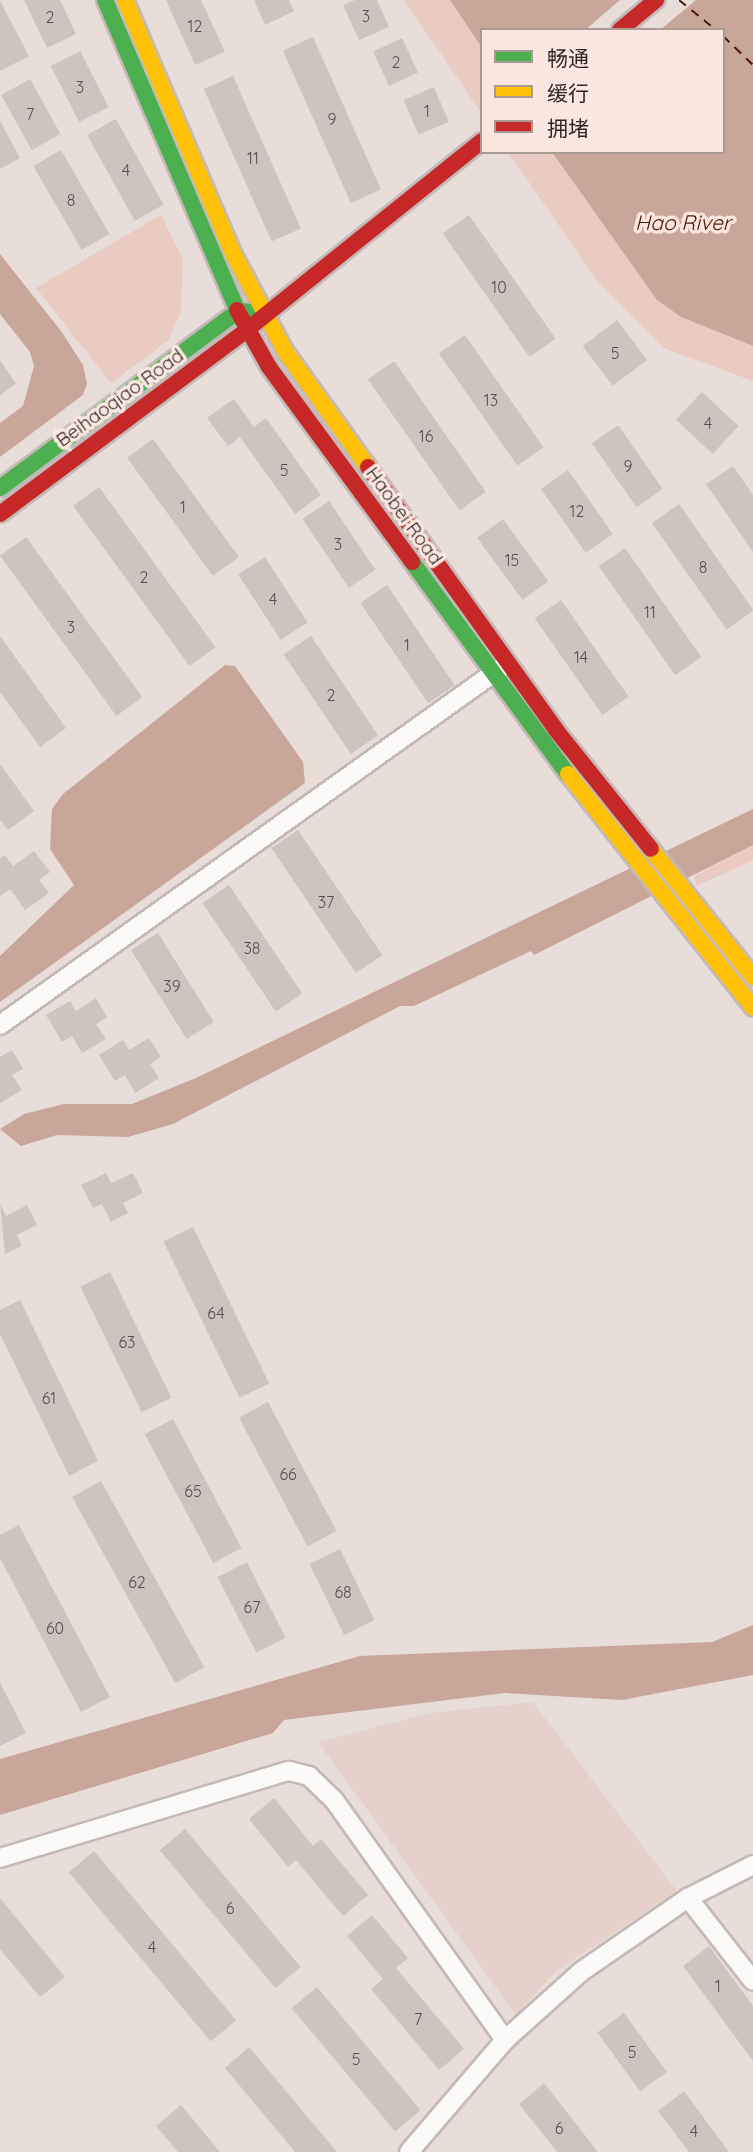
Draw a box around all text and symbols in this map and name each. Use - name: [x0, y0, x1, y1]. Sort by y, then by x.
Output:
- house number: 3: [362, 6, 370, 26]
- house number: 2: [46, 7, 54, 27]
- house number: 12: [188, 16, 202, 36]
- legend: [480, 28, 725, 154]
- text: 畅通: [547, 45, 589, 71]
- house number: 2: [392, 52, 400, 72]
- house number: 3: [76, 77, 84, 97]
- text: 缓行: [547, 80, 589, 106]
- house number: 1: [424, 101, 430, 121]
- house number: 7: [26, 104, 34, 124]
- house number: 9: [328, 109, 336, 129]
- text: 拥堵: [547, 115, 589, 141]
- house number: 11: [247, 148, 259, 168]
- house number: 4: [122, 160, 130, 180]
- house number: 8: [67, 190, 75, 210]
- water label: Hao River: [635, 209, 731, 235]
- house number: 10: [491, 277, 507, 297]
- house number: 5: [611, 343, 619, 363]
- street label: Beihaoqiao Road: [52, 344, 188, 452]
- house number: 13: [484, 390, 498, 410]
- house number: 4: [704, 413, 712, 433]
- house number: 16: [419, 426, 433, 446]
- house number: 9: [624, 456, 632, 476]
- house number: 5: [280, 460, 288, 480]
- street label: Haobei Road: [361, 463, 447, 569]
- house number: 1: [180, 497, 186, 517]
- house number: 12: [570, 501, 584, 521]
- house number: 3: [334, 534, 342, 554]
- house number: 15: [505, 550, 519, 570]
- house number: 8: [699, 557, 707, 577]
- house number: 2: [140, 567, 148, 587]
- house number: 4: [269, 589, 277, 609]
- house number: 11: [644, 602, 656, 622]
- house number: 3: [67, 617, 75, 637]
- house number: 1: [404, 635, 410, 655]
- house number: 14: [574, 647, 588, 667]
- house number: 2: [327, 685, 335, 705]
- house number: 37: [318, 892, 334, 912]
- house number: 38: [243, 938, 261, 958]
- house number: 39: [163, 976, 181, 996]
- house number: 64: [207, 1303, 225, 1323]
- house number: 63: [119, 1332, 135, 1352]
- house number: 61: [42, 1388, 56, 1408]
- house number: 66: [279, 1464, 297, 1484]
- house number: 65: [184, 1481, 202, 1501]
- house number: 62: [128, 1572, 146, 1592]
- house number: 68: [334, 1582, 352, 1602]
- house number: 67: [244, 1597, 260, 1617]
- house number: 60: [46, 1618, 64, 1638]
- house number: 6: [226, 1898, 234, 1918]
- house number: 4: [148, 1937, 156, 1957]
- house number: 1: [715, 1976, 721, 1996]
- house number: 7: [414, 2009, 422, 2029]
- house number: 5: [628, 2042, 636, 2062]
- house number: 5: [352, 2049, 360, 2069]
- house number: 6: [555, 2118, 563, 2138]
- house number: 4: [690, 2121, 698, 2141]

